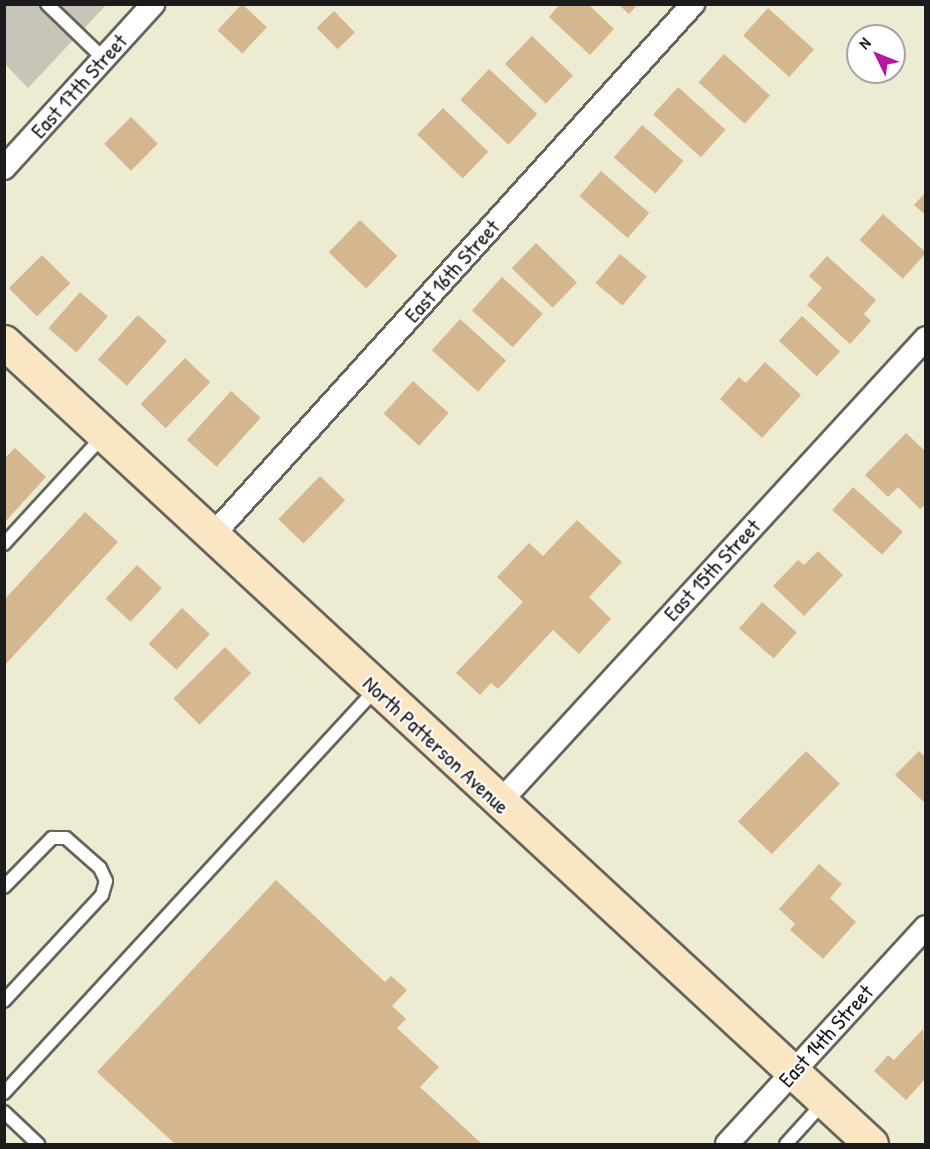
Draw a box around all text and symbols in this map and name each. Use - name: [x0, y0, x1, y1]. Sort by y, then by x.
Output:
- north arrow: [846, 24, 906, 84]
- street label: East 17th Street: [25, 28, 133, 144]
- text: N: [853, 32, 875, 54]
- street label: East 16th Street: [399, 214, 505, 328]
- street label: East 15th Street: [658, 514, 766, 626]
- street label: North Patterson Avenue: [357, 670, 515, 820]
- street label: East 14th Street: [773, 979, 879, 1093]

